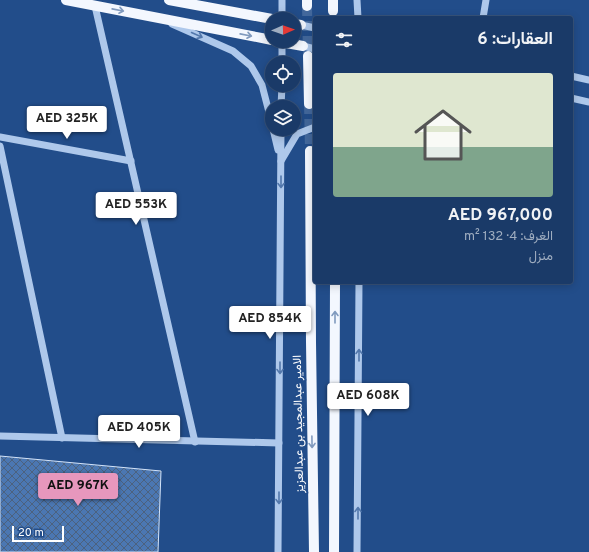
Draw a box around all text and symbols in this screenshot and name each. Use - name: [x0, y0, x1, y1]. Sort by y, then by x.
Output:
- one-way arrow: [111, 7, 124, 15]
- north arrow: [265, 12, 301, 48]
- map controls: [265, 12, 301, 136]
- icon: filters: [333, 29, 355, 51]
- text: العقارات: 6: [477, 29, 553, 51]
- one-way arrow: [190, 32, 202, 39]
- one-way arrow: [239, 32, 252, 40]
- button: locate: [265, 56, 301, 92]
- icon: home: [407, 99, 479, 171]
- button: layers: [265, 100, 301, 136]
- pin: AED 325K: [26, 106, 108, 140]
- text: AED 325K: [36, 111, 98, 127]
- one-way arrow: [277, 175, 285, 188]
- pin: AED 553K: [95, 192, 177, 226]
- text: AED 553K: [105, 197, 167, 213]
- text: AED 967,000: [448, 205, 553, 227]
- text: الغرف: 4 · 132 m²: [464, 229, 553, 245]
- text: منزل: [529, 249, 553, 265]
- pin: AED 854K: [229, 306, 311, 340]
- text: AED 854K: [238, 311, 302, 327]
- one-way arrow: [331, 311, 339, 324]
- one-way arrow: [355, 349, 363, 362]
- street label: الامير عبدالمجيد بن عبدالعزيز: [290, 355, 308, 494]
- one-way arrow: [276, 361, 283, 374]
- pin: AED 608K: [327, 383, 409, 417]
- text: AED 608K: [336, 388, 400, 404]
- pin: AED 405K: [98, 415, 180, 449]
- text: AED 405K: [107, 420, 171, 436]
- one-way arrow: [309, 435, 316, 448]
- pin: AED 967K: [37, 473, 119, 507]
- text: AED 967K: [47, 478, 109, 494]
- one-way arrow: [275, 491, 283, 504]
- one-way arrow: [354, 507, 362, 520]
- scale bar: [12, 524, 64, 543]
- text: 20 m: [18, 526, 44, 540]

